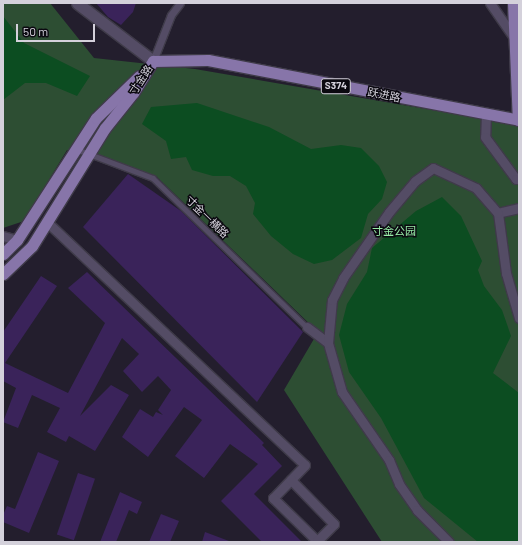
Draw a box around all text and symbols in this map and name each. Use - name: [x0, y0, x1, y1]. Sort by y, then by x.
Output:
- scale bar: [18, 16, 97, 42]
- text: 50 m: [23, 24, 48, 38]
- street label: 寸金路: [126, 63, 156, 97]
- road number: S374: [320, 78, 352, 94]
- street label: 跃进路: [367, 85, 401, 105]
- street label: 寸金一横路: [183, 193, 231, 241]
- park label: 寸金公园: [372, 224, 416, 238]

